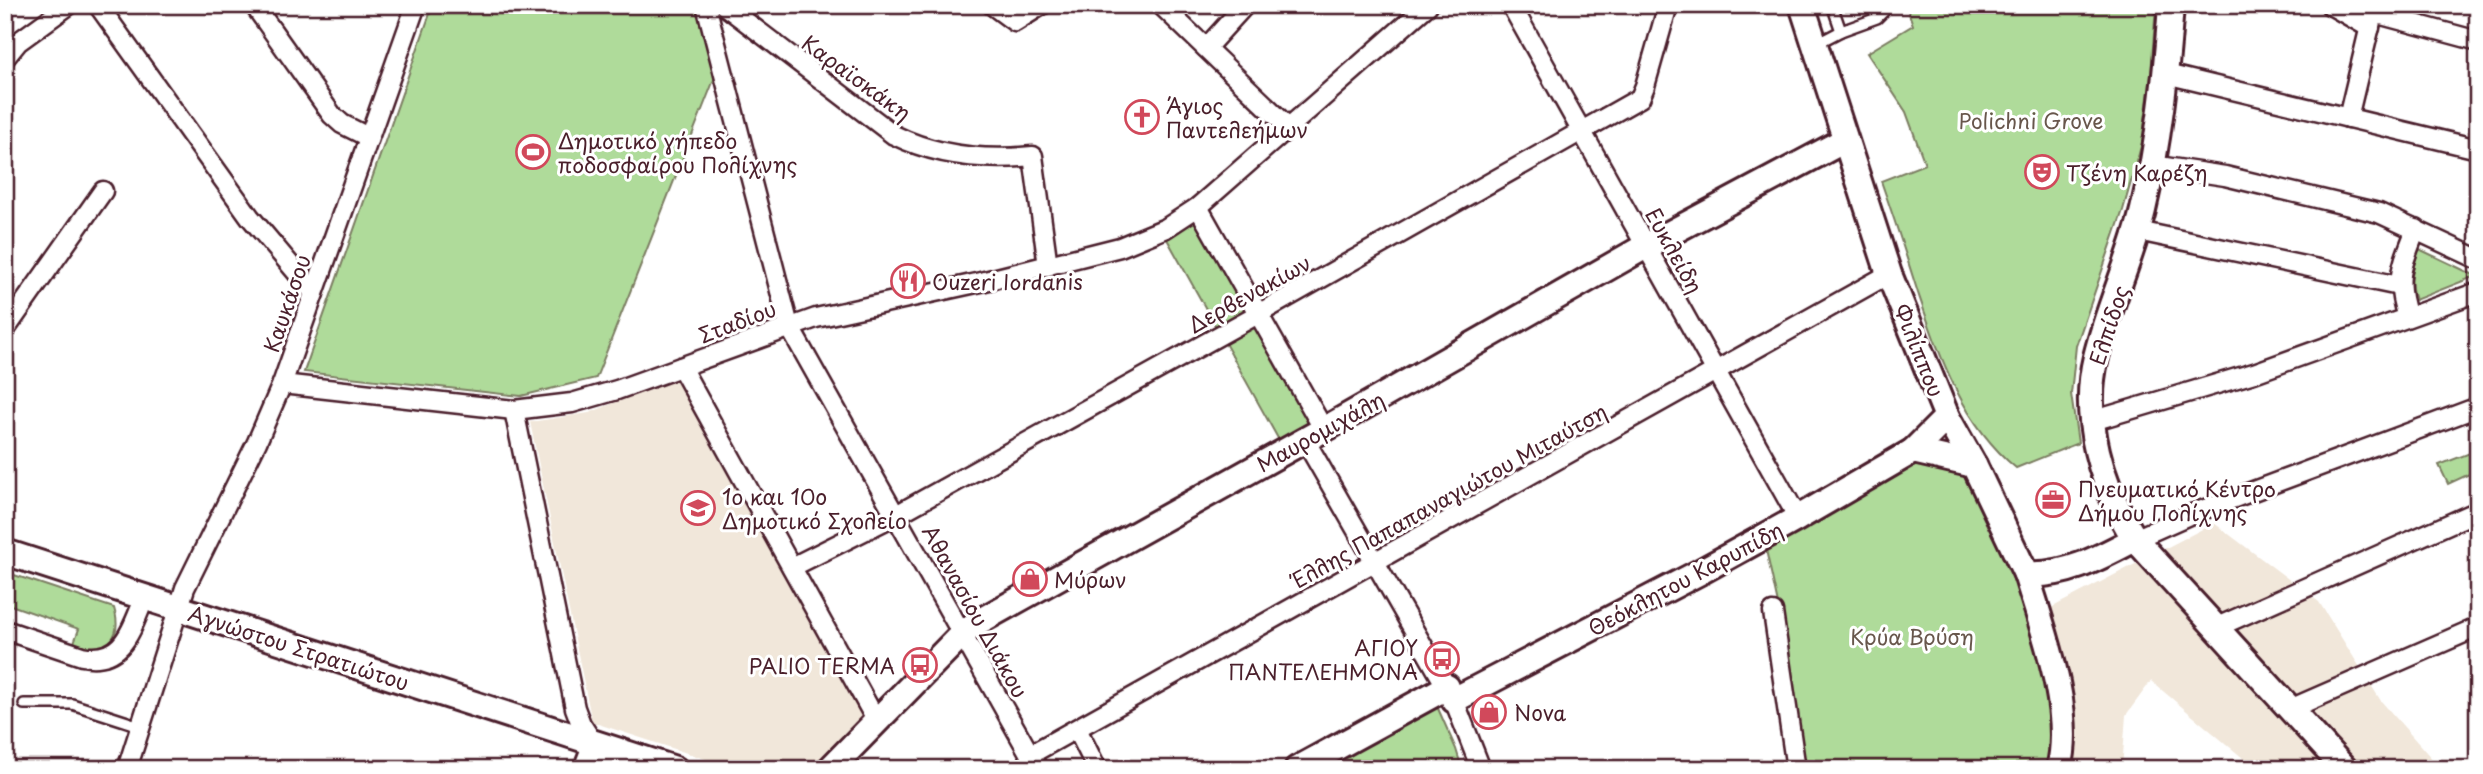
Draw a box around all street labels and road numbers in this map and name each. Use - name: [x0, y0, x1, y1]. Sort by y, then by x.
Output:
- street label: Καραϊσκάκη: [796, 26, 918, 128]
- street label: Ευκλείδη: [1638, 201, 1712, 299]
- street label: Δερβενακίων: [1182, 246, 1316, 340]
- street label: Καυκάσου: [254, 250, 318, 356]
- street label: Ελπίδος: [2080, 281, 2136, 369]
- street label: Σταδίου: [694, 292, 780, 350]
- street label: Φιλίππου: [1887, 299, 1953, 401]
- street label: Μαυρομιχάλη: [1250, 383, 1390, 479]
- street label: Έλλης Παπαπαναγιώτου Μιταύτση: [1283, 395, 1612, 597]
- street label: Θεόκλητου Καρυπίδη: [1582, 513, 1788, 643]
- street label: Αθανασίου Διάκου: [915, 519, 1037, 703]
- street label: Αγνώστου Στρατιώτου: [185, 596, 413, 698]

